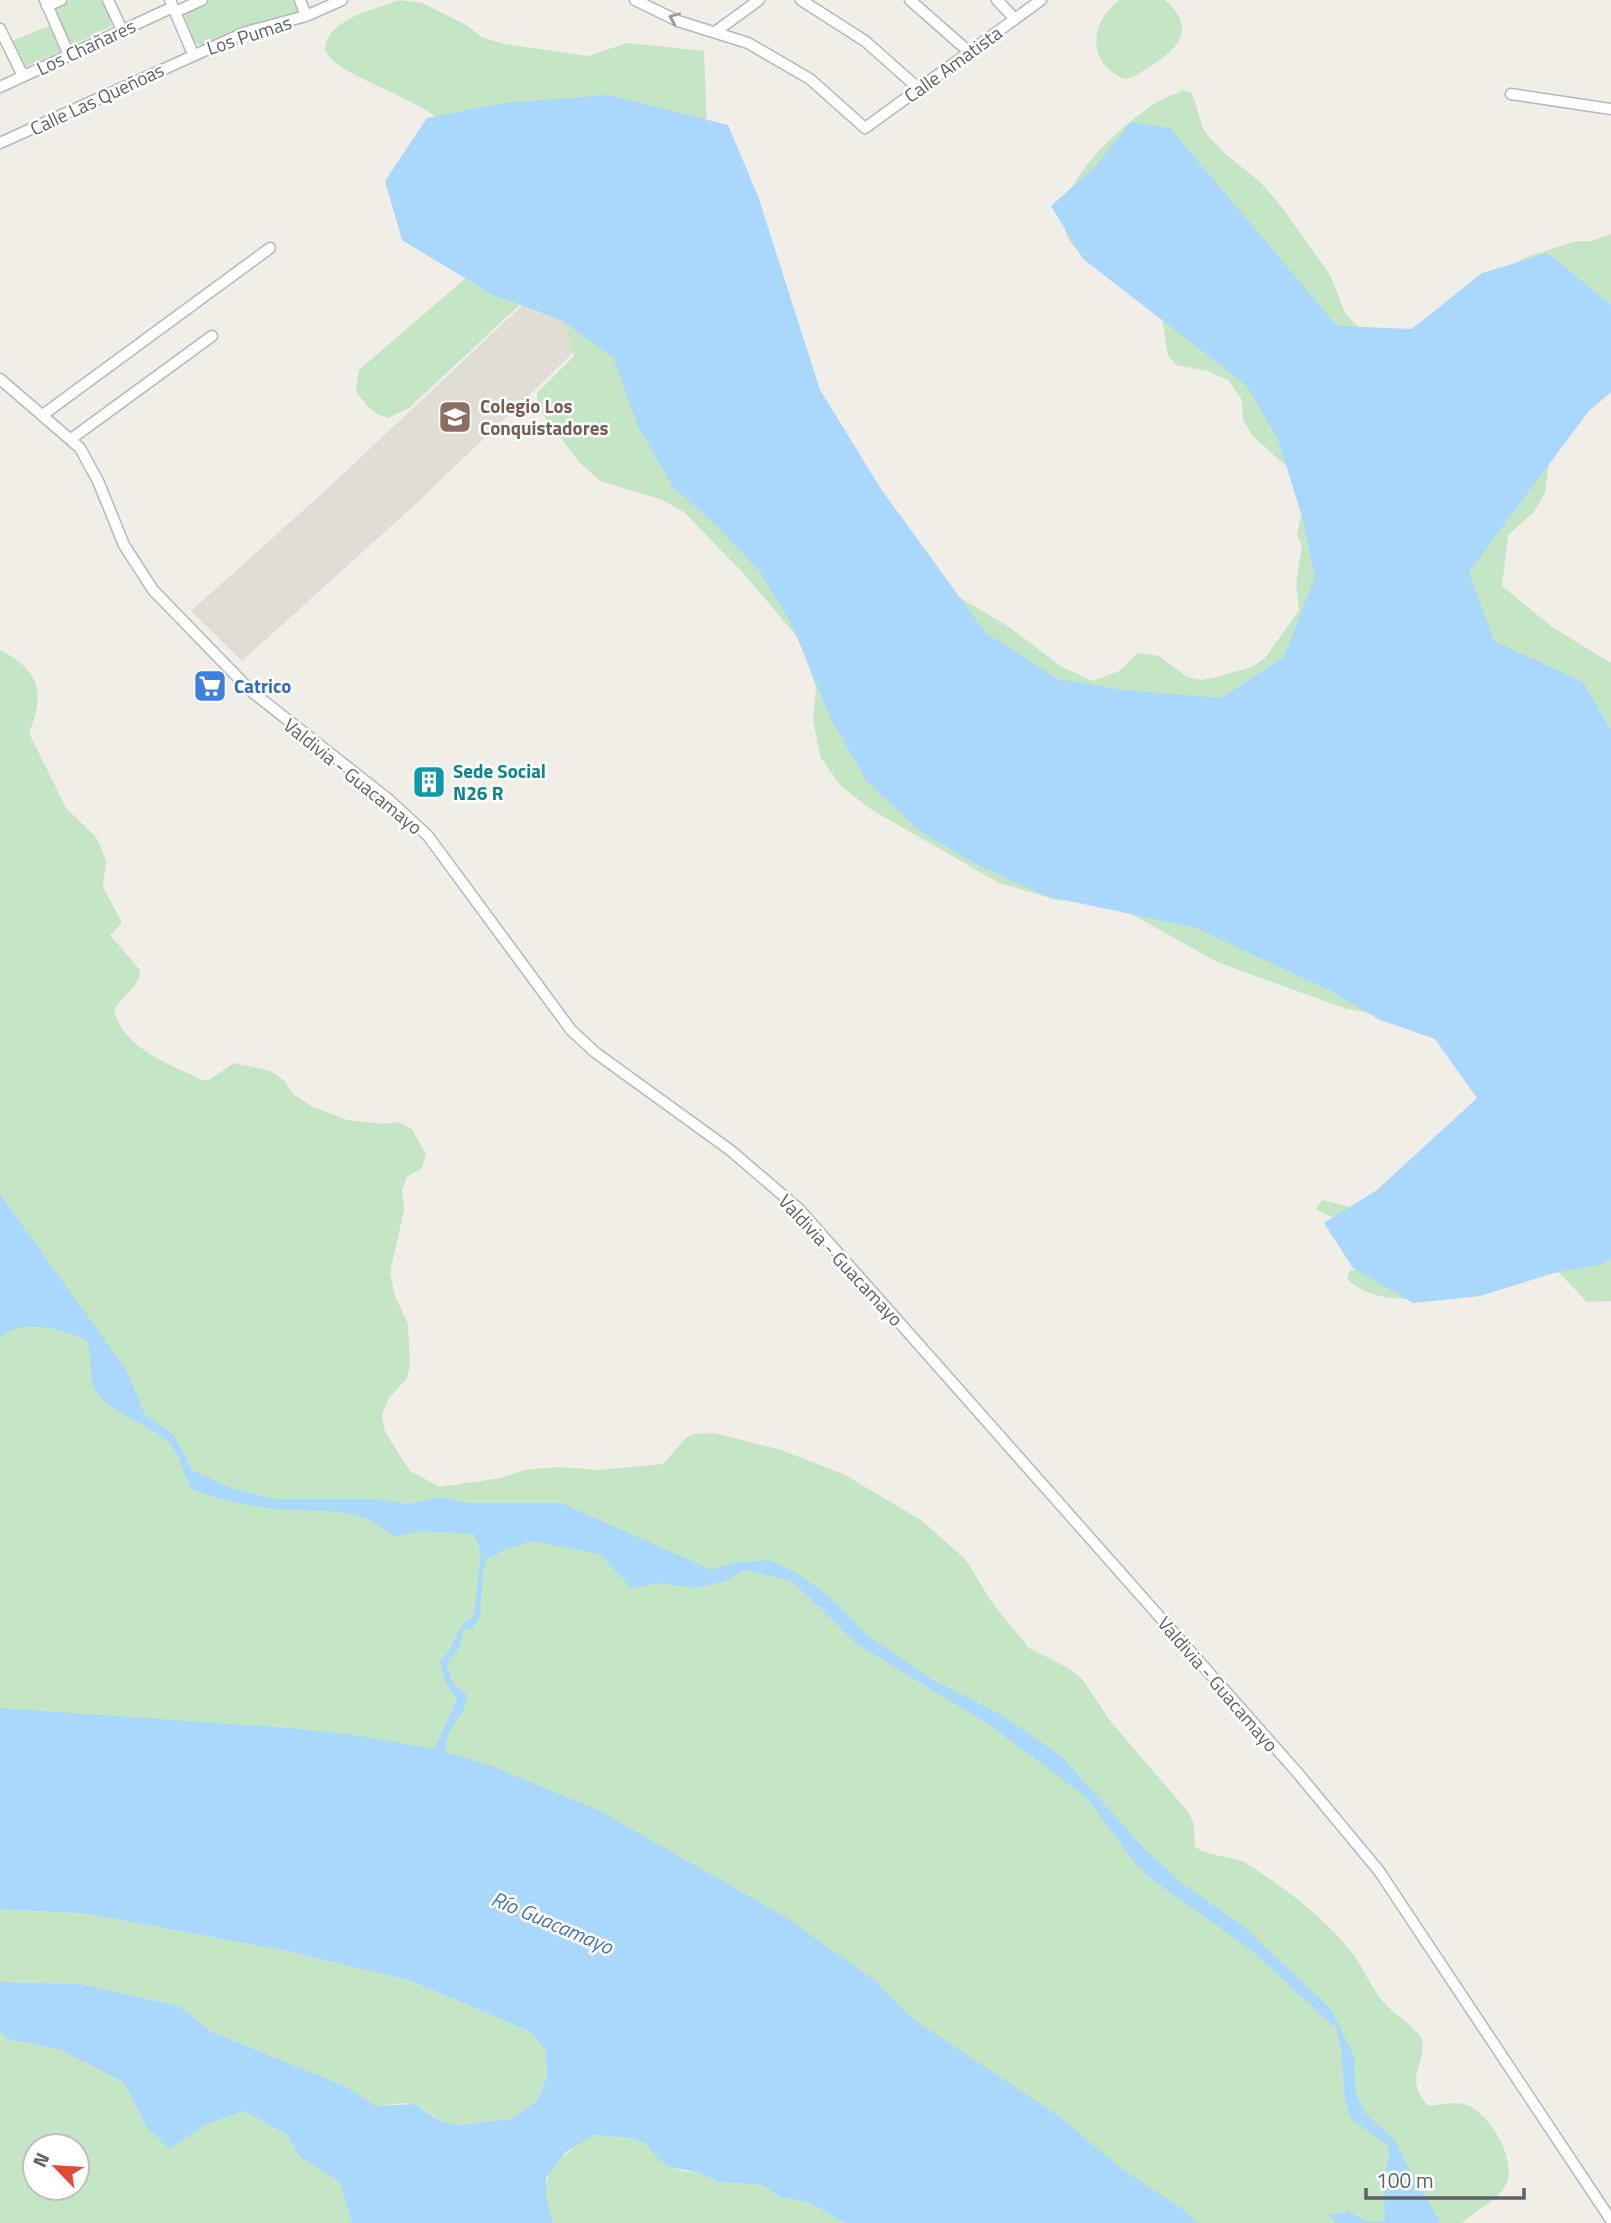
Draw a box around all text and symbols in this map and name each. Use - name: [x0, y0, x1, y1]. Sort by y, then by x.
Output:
- street label: Los Pumas: [203, 7, 295, 62]
- street label: Los Chañares: [31, 11, 140, 82]
- one-way arrow: [669, 13, 681, 27]
- street label: Calle Amatista: [898, 18, 1008, 109]
- street label: Calle Las Queñoas: [25, 55, 169, 142]
- place label: Colegio Los Conquistadores: [480, 391, 608, 442]
- school or university icon: Colegio Los Conquistadores: [436, 398, 474, 436]
- supermarket icon: Catrico: [191, 667, 229, 705]
- place label: Catrico: [234, 671, 291, 700]
- street label: Valdivia - Guacamayo: [277, 710, 429, 841]
- place label: Sede Social N26 R: [453, 756, 546, 807]
- building icon: Sede Social N26 R: [410, 763, 448, 801]
- street label: Valdivia - Guacamayo: [772, 1187, 910, 1332]
- street label: Valdivia - Guacamayo: [1151, 1609, 1286, 1758]
- water label: Río Guacamayo: [487, 1882, 619, 1962]
- north arrow: [21, 2132, 91, 2202]
- text: N: [24, 2148, 56, 2172]
- scale bar: [1366, 2156, 1524, 2200]
- text: 100 m: [1376, 2164, 1433, 2196]

